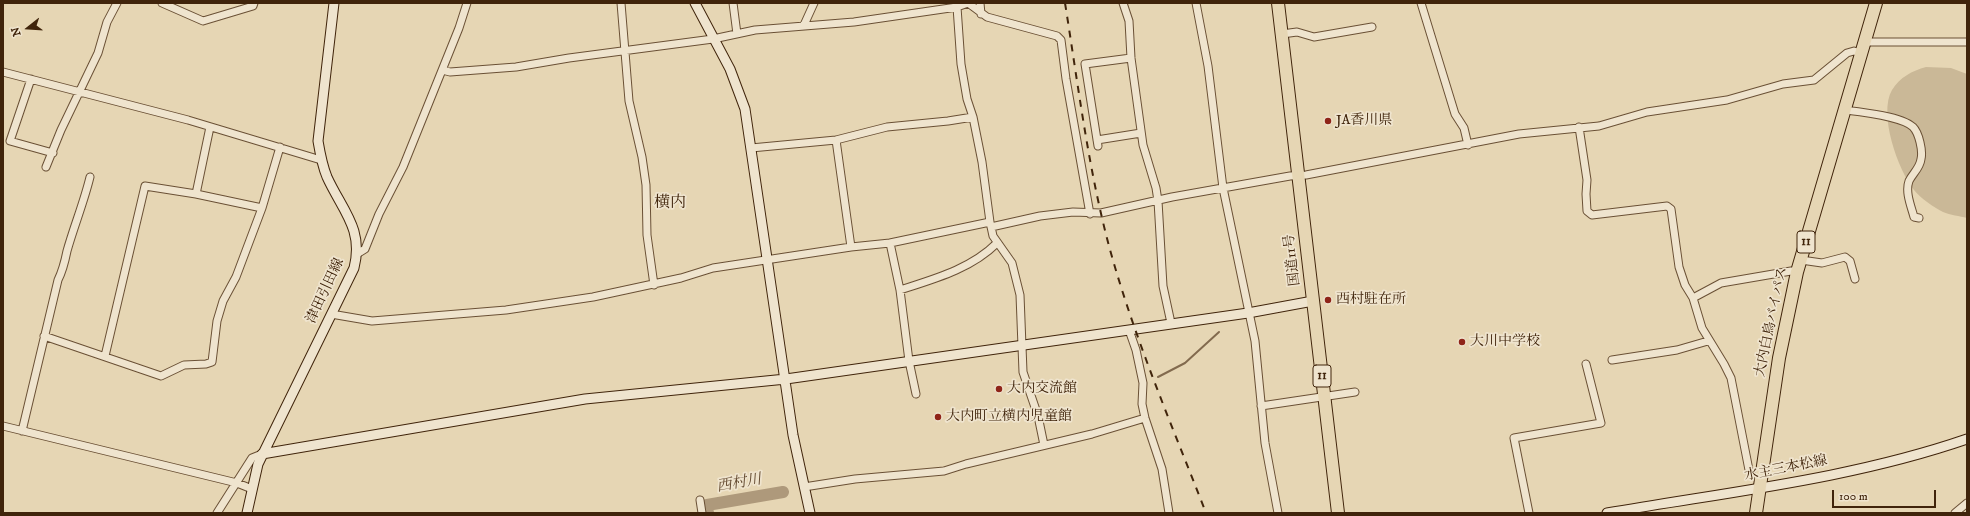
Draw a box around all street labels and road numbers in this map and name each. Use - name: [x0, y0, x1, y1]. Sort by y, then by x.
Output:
- road number: 11: [1797, 231, 1815, 253]
- street label: 国道11号: [1281, 233, 1305, 287]
- street label: 津田引田線: [304, 256, 348, 326]
- street label: 大内白鳥バイパス: [1752, 265, 1792, 379]
- road number: 11: [1313, 365, 1331, 387]
- street label: 水主三本松線: [1743, 453, 1829, 485]

